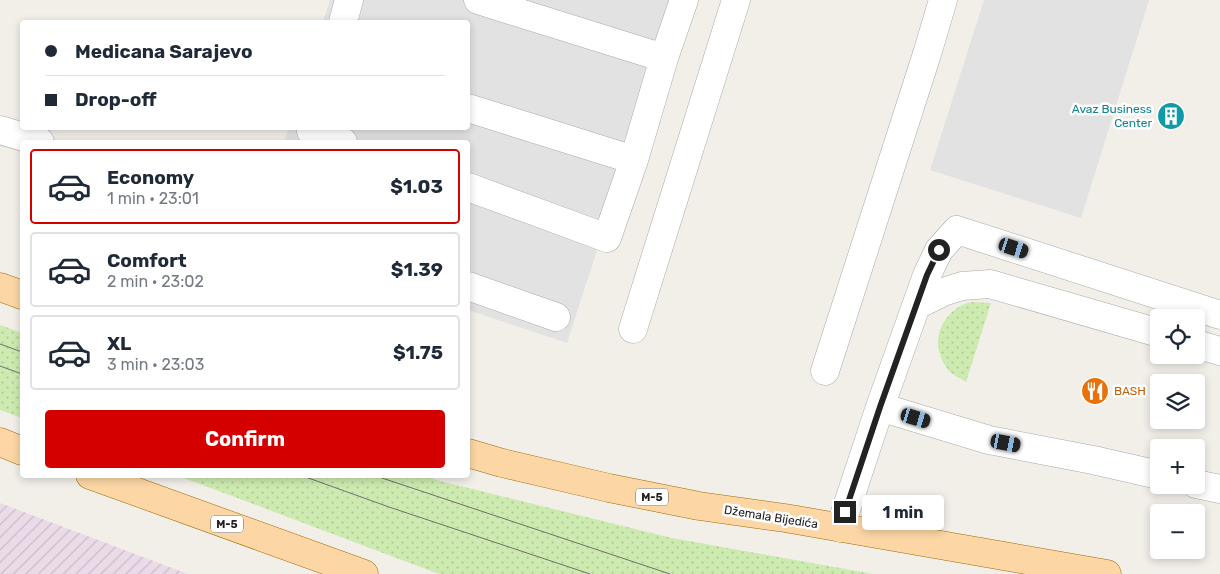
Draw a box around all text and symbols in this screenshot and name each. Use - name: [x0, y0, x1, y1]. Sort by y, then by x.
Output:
- text: Medicana Sarajevo: [75, 40, 253, 63]
- text: Drop-off: [75, 88, 157, 111]
- building icon: Avaz Business Center: [1156, 101, 1186, 131]
- place label: Avaz Business Center: [1072, 102, 1152, 130]
- icon: car: [47, 164, 92, 209]
- text: Economy: [107, 166, 194, 189]
- text: $1.03: [390, 175, 443, 198]
- text: 1 min · 23:01: [107, 189, 199, 208]
- car: [997, 236, 1030, 260]
- route start: [928, 239, 950, 261]
- icon: car: [47, 247, 92, 292]
- text: Comfort: [107, 249, 187, 272]
- text: $1.39: [391, 258, 443, 281]
- text: 2 min · 23:02: [107, 272, 204, 291]
- map controls: [1150, 309, 1205, 559]
- button: locate: [1150, 309, 1205, 364]
- icon: car: [47, 330, 92, 375]
- text: XL: [107, 332, 131, 355]
- text: $1.75: [393, 341, 443, 364]
- text: 3 min · 23:03: [107, 355, 204, 374]
- button: layers: [1150, 374, 1205, 429]
- restaurant icon: BASH: [1080, 376, 1110, 406]
- place label: BASH: [1114, 384, 1146, 398]
- car: [899, 406, 932, 430]
- button: Confirm: [45, 410, 445, 468]
- car: [989, 433, 1022, 453]
- button: +: [1150, 439, 1205, 494]
- road number: M-5: [636, 488, 668, 506]
- callout: 1 min: [862, 494, 945, 530]
- route end: [834, 501, 856, 523]
- street label: Džemala Bijedića: [723, 503, 819, 531]
- text: 1 min: [883, 503, 923, 522]
- button: −: [1150, 504, 1205, 559]
- road number: M-5: [211, 516, 243, 532]

